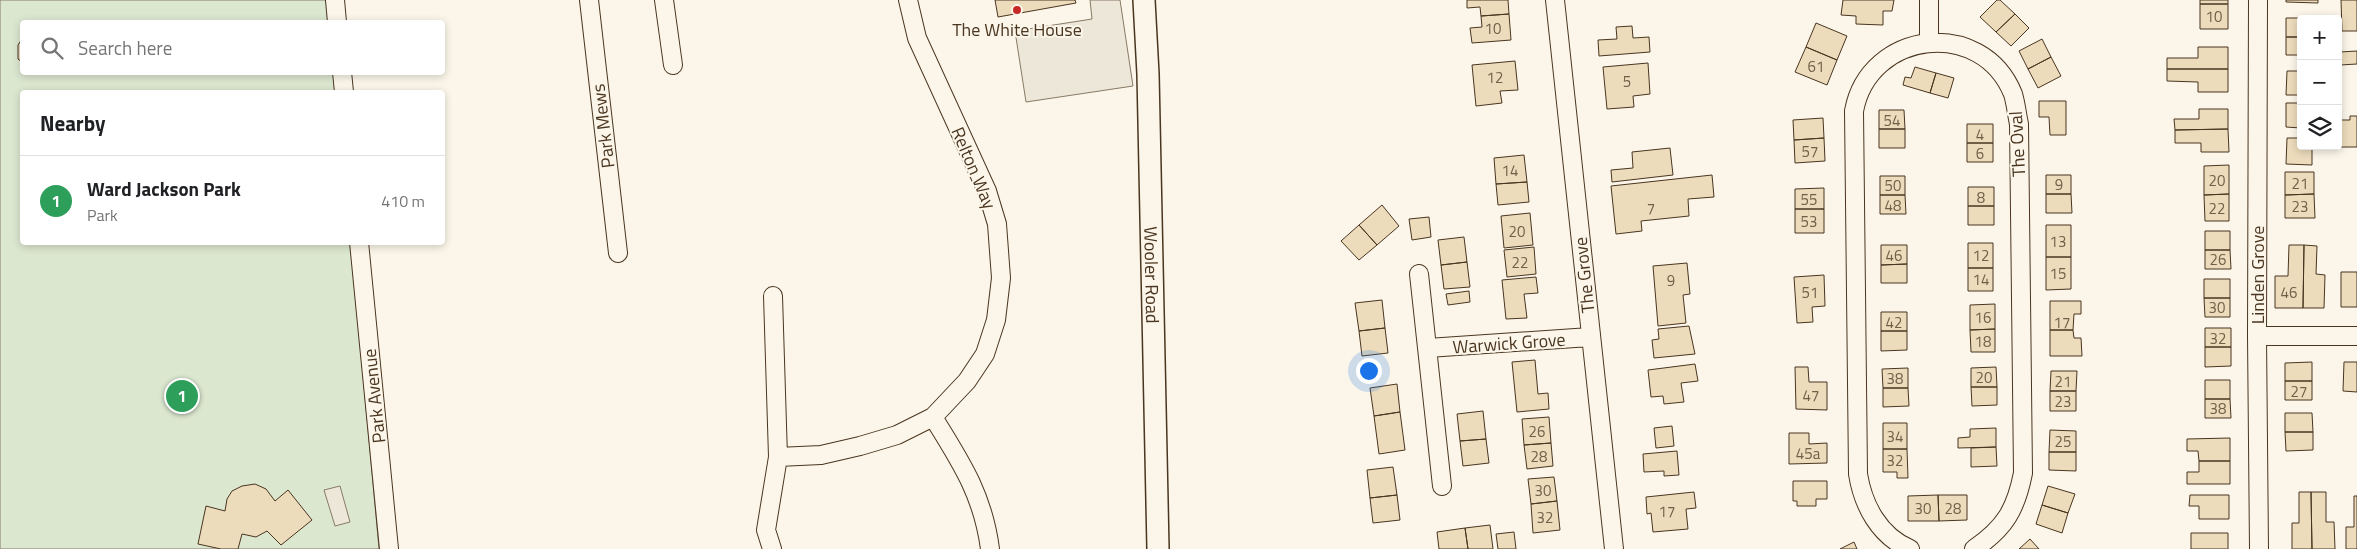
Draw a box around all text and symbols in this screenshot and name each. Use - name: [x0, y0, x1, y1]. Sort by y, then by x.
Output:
- marker: The White House: [1011, 4, 1023, 16]
- house number: 10: [2206, 5, 2222, 28]
- map controls: [2297, 15, 2342, 150]
- button: +: [2297, 15, 2342, 60]
- place label: The White House: [952, 16, 1082, 43]
- house number: 10: [1485, 17, 1501, 40]
- search box: [20, 20, 445, 75]
- text: Search here: [78, 33, 172, 62]
- icon: search: [38, 34, 66, 62]
- house number: 61: [1808, 55, 1824, 78]
- button: −: [2297, 60, 2342, 105]
- house number: 12: [1487, 66, 1503, 89]
- house number: 5: [1623, 70, 1631, 93]
- street label: Park Mews: [584, 82, 622, 170]
- button: layers: [2297, 105, 2342, 150]
- text: Nearby: [40, 107, 105, 139]
- house number: 54: [1884, 109, 1900, 132]
- street label: The Oval: [2002, 110, 2032, 178]
- street label: Relton Way: [945, 123, 1004, 214]
- house number: 4: [1976, 123, 1984, 146]
- house number: 57: [1802, 140, 1818, 163]
- house number: 6: [1976, 142, 1984, 165]
- house number: 14: [1502, 159, 1518, 182]
- house number: 20: [2209, 169, 2225, 192]
- house number: 21: [2292, 172, 2308, 195]
- house number: 9: [2055, 173, 2063, 196]
- text: Ward Jackson Park: [87, 174, 241, 203]
- house number: 50: [1885, 174, 1901, 197]
- house number: 8: [1977, 186, 1985, 209]
- house number: 55: [1801, 188, 1817, 211]
- text: 1: [52, 189, 60, 213]
- text: 410 m: [381, 189, 425, 213]
- house number: 48: [1885, 194, 1901, 217]
- house number: 23: [2292, 195, 2308, 218]
- house number: 7: [1647, 197, 1655, 220]
- house number: 22: [2209, 197, 2225, 220]
- text: Park: [87, 203, 118, 227]
- house number: 53: [1801, 210, 1817, 233]
- house number: 20: [1509, 220, 1525, 243]
- street label: Wooler Road: [1138, 226, 1167, 324]
- street label: Linden Grove: [2244, 226, 2271, 324]
- house number: 13: [2050, 230, 2066, 253]
- street label: The Grove: [1567, 236, 1601, 314]
- house number: 46: [1886, 244, 1902, 267]
- house number: 12: [1973, 244, 1989, 267]
- house number: 26: [2210, 248, 2226, 271]
- house number: 22: [1512, 251, 1528, 274]
- house number: 15: [2050, 262, 2066, 285]
- house number: 14: [1973, 268, 1989, 291]
- house number: 9: [1667, 269, 1675, 292]
- house number: 51: [1802, 281, 1818, 304]
- house number: 46: [2281, 281, 2297, 304]
- house number: 30: [2209, 296, 2225, 319]
- house number: 16: [1975, 306, 1991, 329]
- house number: 42: [1886, 311, 1902, 334]
- house number: 17: [2054, 311, 2070, 334]
- street label: Warwick Grove: [1452, 326, 1566, 360]
- house number: 32: [2210, 327, 2226, 350]
- house number: 18: [1975, 330, 1991, 353]
- street label: Park Avenue: [356, 347, 392, 445]
- your location: [1356, 358, 1382, 384]
- house number: 20: [1976, 366, 1992, 389]
- house number: 38: [1887, 367, 1903, 390]
- house number: 21: [2055, 370, 2071, 393]
- pin: 1: [166, 377, 198, 415]
- house number: 27: [2291, 380, 2307, 403]
- house number: 47: [1803, 384, 1819, 407]
- house number: 23: [2055, 390, 2071, 413]
- house number: 38: [2210, 397, 2226, 420]
- house number: 26: [1529, 420, 1545, 443]
- house number: 34: [1887, 425, 1903, 448]
- house number: 25: [2055, 430, 2071, 453]
- house number: 45a: [1796, 442, 1821, 465]
- house number: 28: [1531, 445, 1547, 468]
- house number: 32: [1887, 449, 1903, 472]
- house number: 30: [1535, 479, 1551, 502]
- house number: 30: [1915, 497, 1931, 520]
- house number: 28: [1945, 497, 1961, 520]
- house number: 17: [1659, 500, 1675, 523]
- house number: 32: [1537, 506, 1553, 529]

